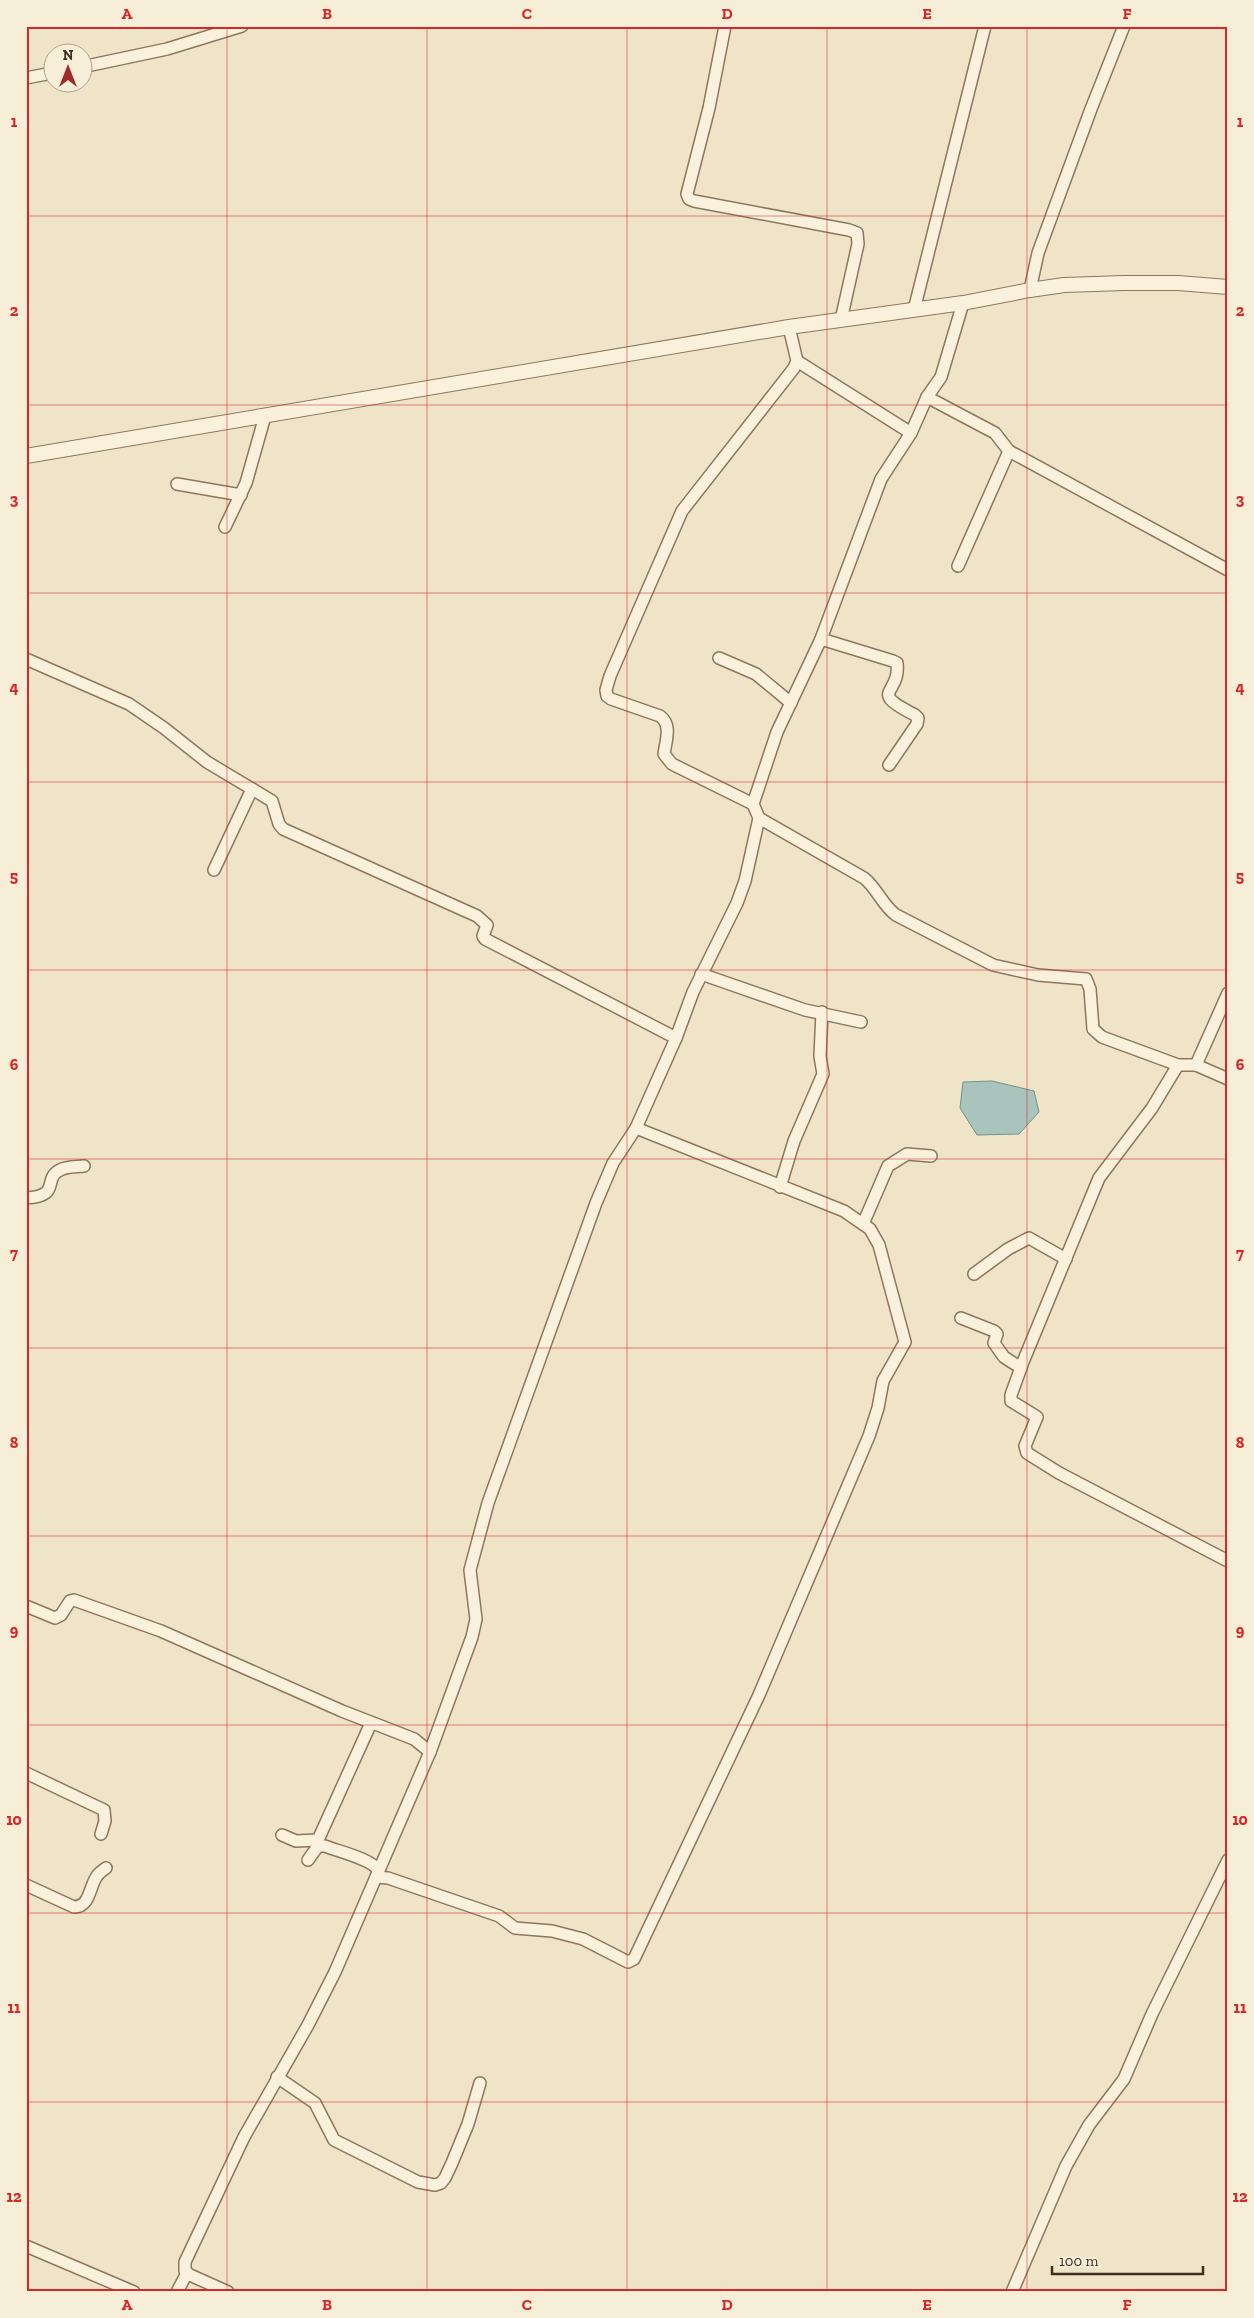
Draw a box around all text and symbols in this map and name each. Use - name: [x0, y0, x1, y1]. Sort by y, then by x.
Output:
- text: A: [122, 4, 133, 23]
- text: B: [322, 4, 332, 23]
- text: C: [522, 4, 532, 23]
- text: D: [721, 4, 733, 23]
- text: E: [922, 4, 932, 23]
- text: F: [1122, 4, 1132, 23]
- north arrow: [42, 42, 92, 92]
- text: N: [63, 47, 74, 64]
- text: 1: [11, 112, 18, 131]
- text: 1: [1237, 112, 1244, 131]
- text: 2: [10, 301, 19, 320]
- text: 2: [1236, 301, 1245, 320]
- text: 3: [10, 490, 19, 509]
- text: 3: [1236, 490, 1245, 509]
- text: 4: [9, 678, 19, 697]
- text: 4: [1235, 678, 1245, 697]
- text: 5: [10, 867, 18, 886]
- text: 5: [1236, 867, 1244, 886]
- text: 6: [10, 1055, 19, 1074]
- text: 6: [1236, 1055, 1245, 1074]
- text: 7: [10, 1244, 18, 1263]
- text: 7: [1236, 1244, 1244, 1263]
- text: 8: [10, 1433, 19, 1452]
- text: 8: [1236, 1433, 1245, 1452]
- text: 9: [10, 1621, 19, 1640]
- text: 9: [1236, 1621, 1245, 1640]
- text: 10: [6, 1810, 22, 1829]
- text: 10: [1232, 1810, 1248, 1829]
- text: 11: [8, 1998, 21, 2017]
- text: 11: [1234, 1998, 1247, 2017]
- text: 12: [6, 2187, 22, 2206]
- text: 12: [1232, 2187, 1248, 2206]
- scale bar: [1052, 2243, 1203, 2275]
- text: 100 m: [1059, 2252, 1098, 2270]
- text: A: [122, 2295, 133, 2314]
- text: B: [322, 2295, 332, 2314]
- text: C: [522, 2295, 532, 2314]
- text: D: [721, 2295, 733, 2314]
- text: E: [922, 2295, 932, 2314]
- text: F: [1122, 2295, 1132, 2314]

